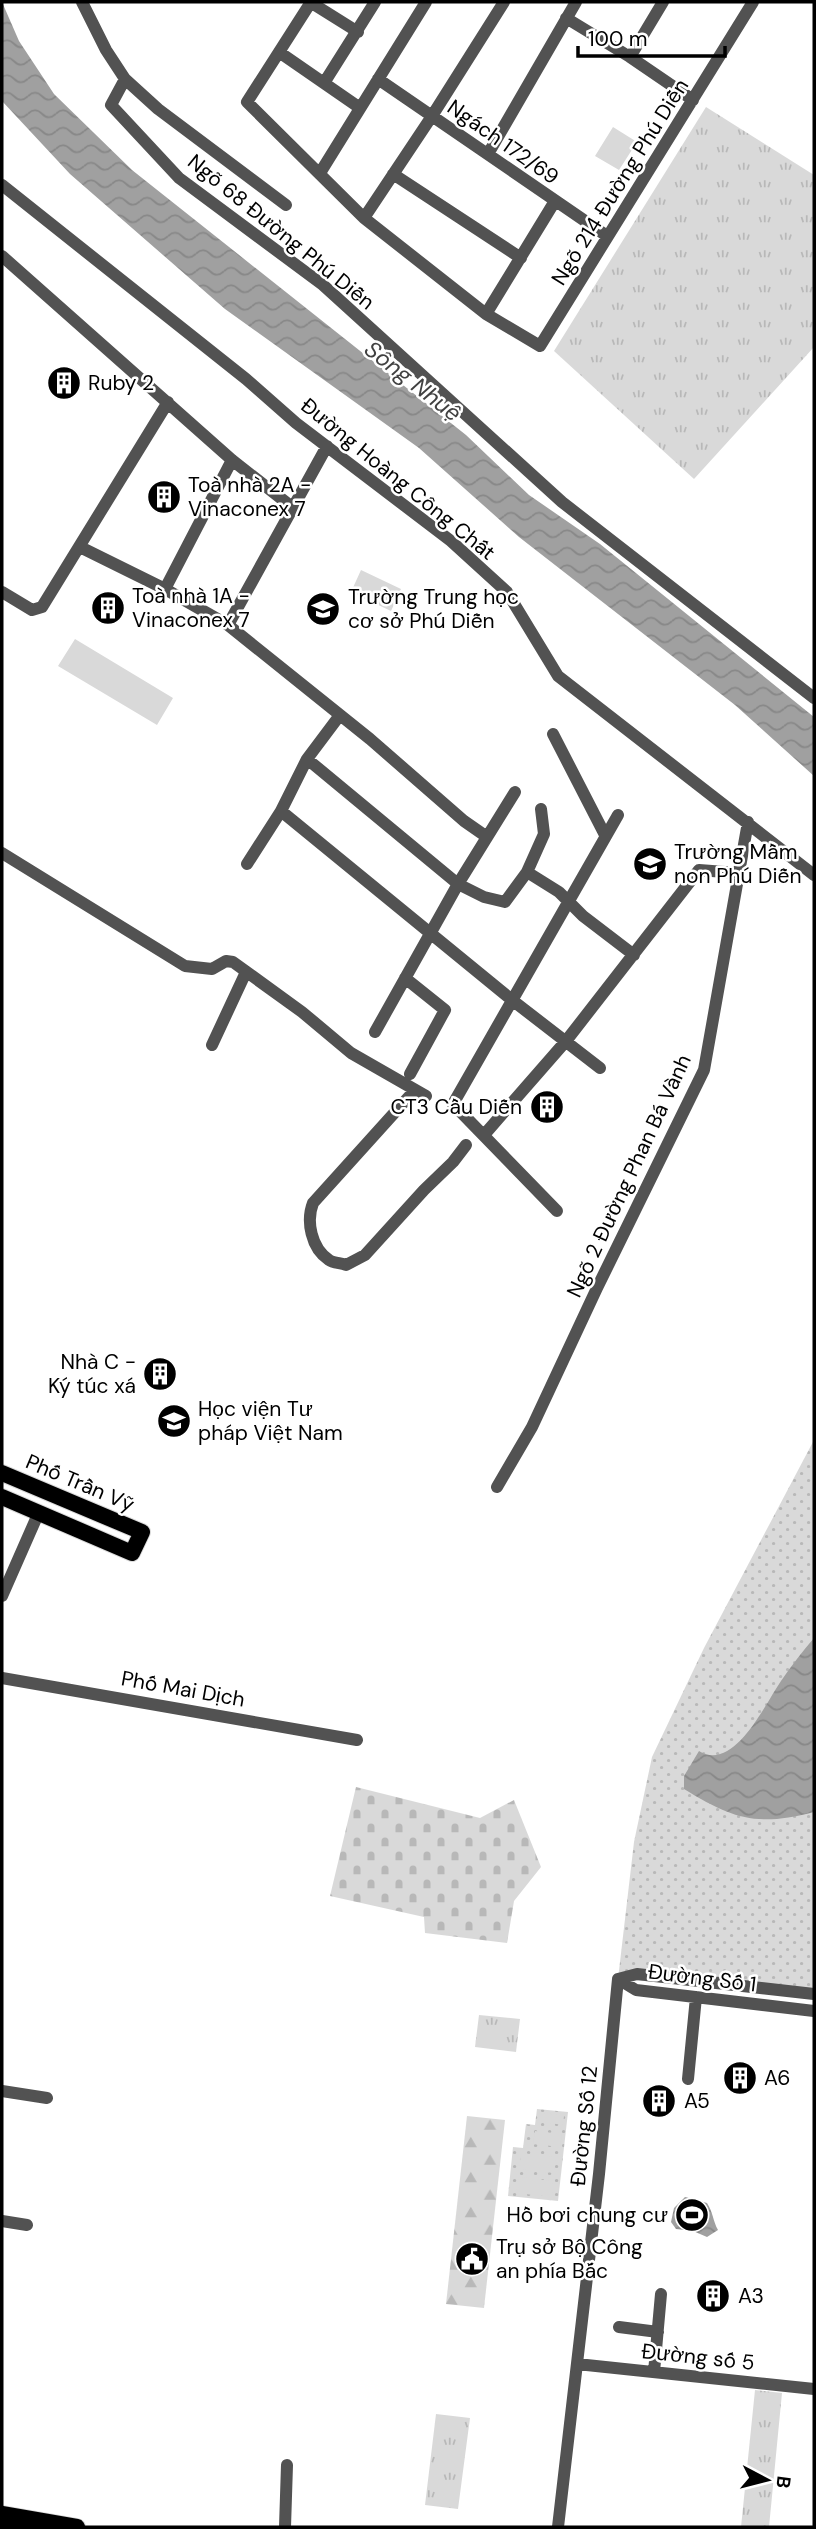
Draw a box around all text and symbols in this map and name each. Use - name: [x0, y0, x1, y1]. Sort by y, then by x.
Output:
- scale bar: [578, 14, 725, 58]
- text: 100 m: [588, 25, 648, 53]
- street label: Ngõ 214 Đường Phú Diễn: [545, 74, 695, 290]
- street label: Ngách 172/69: [442, 93, 564, 191]
- street label: Ngõ 68 Đường Phú Diễn: [182, 148, 380, 316]
- water label: Sông Nhuệ: [359, 334, 467, 428]
- building icon: Ruby 2: [45, 364, 83, 402]
- place label: Ruby 2: [88, 369, 154, 397]
- street label: Đường Hoàng Công Chất: [295, 392, 501, 566]
- place label: Toà nhà 2A - Vinaconex 7: [188, 471, 311, 523]
- building icon: Toà nhà 2A - Vinaconex 7: [145, 478, 183, 516]
- place label: Toà nhà 1A - Vinaconex 7: [132, 582, 250, 634]
- place label: Trường Trung học cơ sở Phú Diễn: [348, 583, 519, 635]
- building icon: Toà nhà 1A - Vinaconex 7: [89, 589, 127, 627]
- school or university icon: Trường Trung học cơ sở Phú Diễn: [304, 590, 342, 628]
- place label: Trường Mầm non Phú Diễn: [674, 838, 802, 890]
- school or university icon: Trường Mầm non Phú Diễn: [631, 845, 669, 883]
- street label: Ngõ 2 Đường Phan Bá Vành: [560, 1050, 698, 1302]
- building icon: CT3 Cầu Diễn: [528, 1088, 566, 1126]
- place label: CT3 Cầu Diễn: [390, 1093, 522, 1121]
- place label: Nhà C - Ký túc xá: [48, 1348, 136, 1400]
- building icon: Nhà C - Ký túc xá: [141, 1355, 179, 1393]
- place label: Học viện Tư pháp Việt Nam: [198, 1395, 343, 1447]
- school or university icon: Học viện Tư pháp Việt Nam: [155, 1402, 193, 1440]
- street label: Phố Trần Vỹ: [21, 1448, 139, 1519]
- street label: Phố Mai Dịch: [119, 1664, 247, 1714]
- street label: Đường Số 1: [646, 1957, 758, 1999]
- building icon: A6: [721, 2059, 759, 2097]
- street label: Đường Số 12: [564, 2064, 604, 2188]
- place label: A6: [764, 2064, 790, 2092]
- building icon: A5: [640, 2082, 678, 2120]
- place label: A5: [684, 2087, 710, 2115]
- sports icon: Hồ bơi chung cư: [673, 2196, 711, 2234]
- place label: Hồ bơi chung cư: [507, 2201, 668, 2229]
- place label: Trụ sở Bộ Công an phía Bắc: [496, 2233, 643, 2285]
- public building icon: Trụ sở Bộ Công an phía Bắc: [453, 2240, 491, 2278]
- building icon: A3: [694, 2277, 732, 2315]
- place label: A3: [738, 2282, 764, 2310]
- street label: Đường số 5: [640, 2337, 756, 2377]
- north arrow: [732, 2445, 802, 2515]
- text: B: [770, 2474, 797, 2490]

